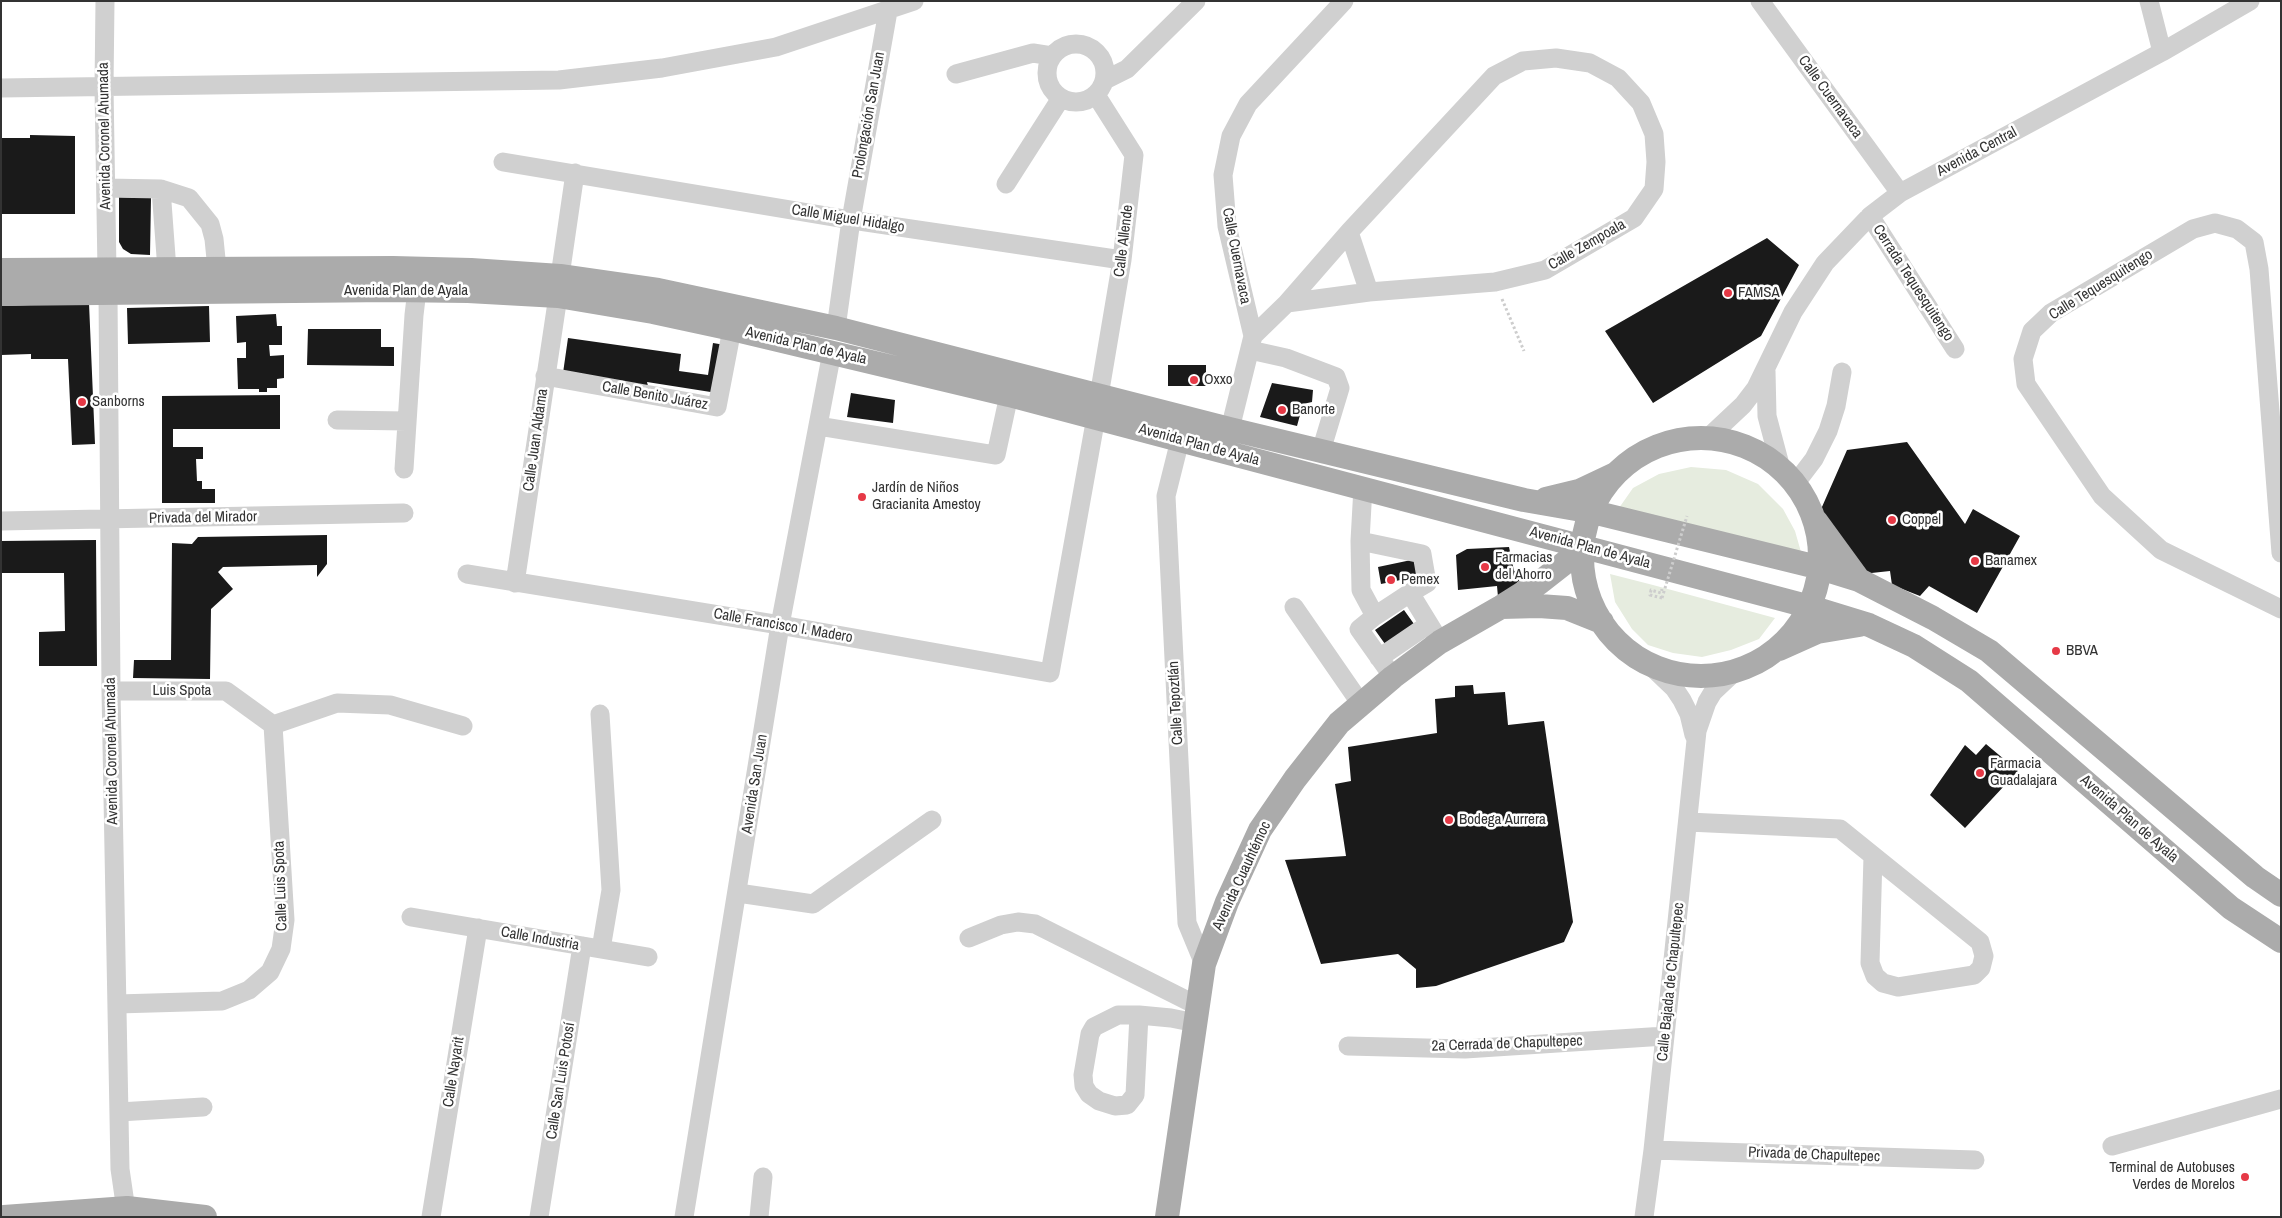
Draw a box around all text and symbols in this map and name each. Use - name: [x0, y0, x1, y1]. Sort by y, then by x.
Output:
- street label: Prolongación San Juan: [849, 50, 889, 180]
- street label: Calle Cuernavaca: [1794, 52, 1866, 142]
- street label: Avenida Coronel Ahumada: [95, 62, 115, 210]
- street label: Avenida Central: [1934, 123, 2020, 181]
- street label: Calle Miguel Hidalgo: [790, 201, 906, 237]
- street label: Calle Allende: [1111, 204, 1137, 278]
- street label: Calle Cuernavaca: [1218, 206, 1254, 306]
- street label: Calle Zempoala: [1545, 216, 1629, 274]
- street label: Cerrada Tequesquitengo: [1869, 221, 1957, 345]
- street label: Calle Tequesquitengo: [2046, 246, 2156, 324]
- street label: Avenida Plan de Ayala: [344, 282, 468, 300]
- place label: FAMSA: [1738, 284, 1780, 302]
- marker: FAMSA: [1722, 287, 1734, 299]
- street label: Avenida Plan de Ayala: [744, 323, 868, 369]
- place label: Oxxo: [1204, 371, 1233, 389]
- marker: Oxxo: [1188, 374, 1200, 386]
- street label: Calle Benito Juárez: [601, 378, 709, 414]
- street label: Calle Juan Aldama: [520, 388, 552, 492]
- place label: Sanborns: [92, 393, 145, 411]
- marker: Sanborns: [76, 396, 88, 408]
- place label: Banorte: [1292, 401, 1335, 419]
- marker: Banorte: [1276, 404, 1288, 416]
- street label: Avenida Plan de Ayala: [1137, 420, 1261, 470]
- place label: Jardín de Niños Gracianita Amestoy: [872, 479, 981, 514]
- marker: Jardín de Niños Gracianita Amestoy: [856, 491, 868, 503]
- street label: Privada del Mirador: [149, 508, 257, 528]
- place label: Coppel: [1902, 511, 1941, 529]
- marker: Coppel: [1886, 514, 1898, 526]
- street label: Avenida Plan de Ayala: [1528, 523, 1652, 573]
- place label: Farmacias del Ahorro: [1495, 549, 1552, 584]
- place label: Banamex: [1985, 552, 2037, 570]
- marker: Banamex: [1969, 555, 1981, 567]
- marker: Farmacias del Ahorro: [1479, 561, 1491, 573]
- place label: Pemex: [1401, 571, 1439, 589]
- marker: Pemex: [1385, 574, 1397, 586]
- street label: Calle Francisco I. Madero: [712, 605, 854, 647]
- place label: BBVA: [2066, 642, 2098, 660]
- marker: BBVA: [2050, 645, 2062, 657]
- street label: Calle Tepoztlán: [1165, 661, 1187, 745]
- street label: Avenida Coronel Ahumada: [102, 677, 122, 825]
- street label: Luis Spota: [153, 682, 211, 700]
- street label: Avenida San Juan: [738, 733, 772, 835]
- place label: Farmacia Guadalajara: [1990, 755, 2057, 790]
- marker: Farmacia Guadalajara: [1974, 767, 1986, 779]
- street label: Avenida Plan de Ayala: [2076, 772, 2182, 866]
- place label: Bodega Aurrera: [1459, 811, 1546, 829]
- marker: Bodega Aurrera: [1443, 814, 1455, 826]
- street label: Avenida Cuauhtémoc: [1209, 819, 1275, 933]
- street label: Calle Luis Spota: [270, 841, 292, 931]
- street label: Calle Bajada de Chapultepec: [1654, 902, 1688, 1062]
- street label: Calle Industria: [499, 923, 581, 955]
- street label: Calle San Luis Potosí: [543, 1021, 579, 1141]
- street label: 2a Cerrada de Chapultepec: [1431, 1032, 1583, 1056]
- street label: Calle Nayarit: [440, 1035, 468, 1109]
- street label: Privada de Chapultepec: [1748, 1144, 1880, 1166]
- place label: Terminal de Autobuses Verdes de Morelos: [2109, 1159, 2235, 1194]
- marker: Terminal de Autobuses Verdes de Morelos: [2239, 1171, 2251, 1183]

